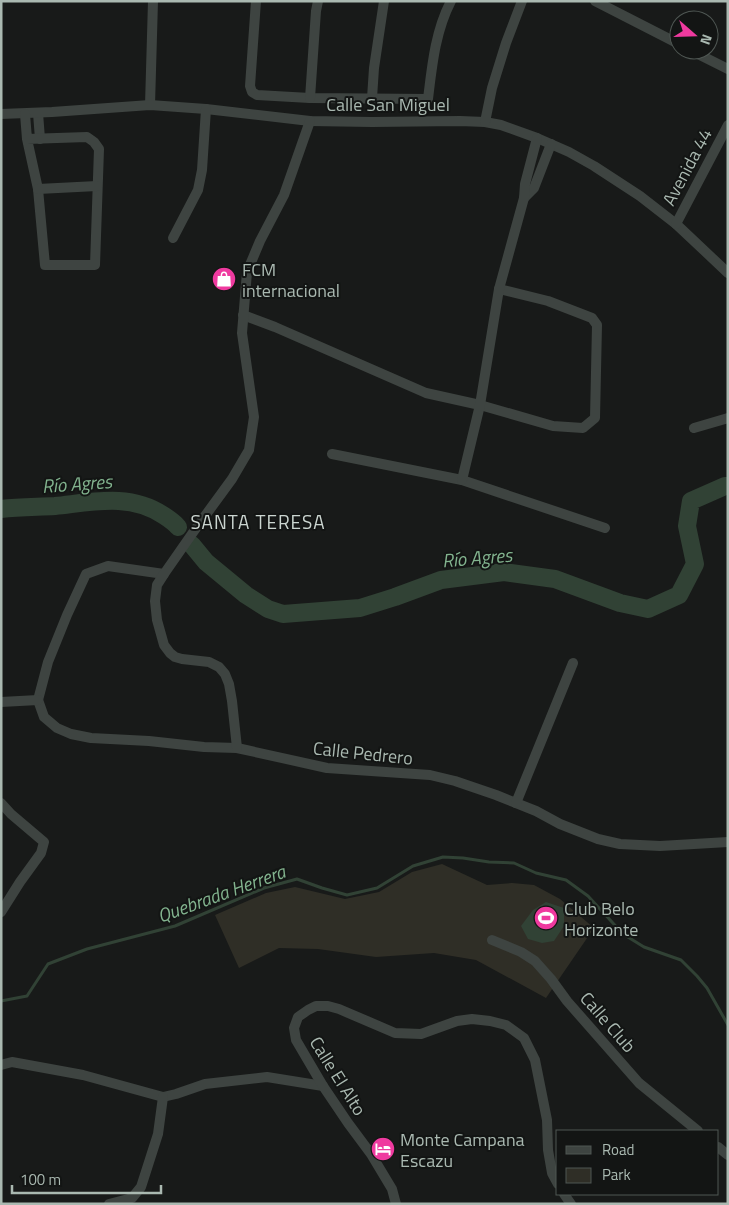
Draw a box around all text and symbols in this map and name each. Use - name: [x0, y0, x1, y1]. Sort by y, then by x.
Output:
- north arrow: [669, 10, 719, 60]
- text: N: [695, 31, 718, 48]
- street label: Calle San Miguel: [326, 91, 450, 118]
- street label: Avenida 44: [655, 123, 719, 211]
- place label: FCM internacional: [242, 256, 340, 304]
- shop icon: FCM internacional: [211, 266, 237, 292]
- water label: Río Agres: [41, 466, 115, 500]
- district label: SANTA TERESA: [191, 507, 325, 536]
- water label: Río Agres: [441, 539, 515, 575]
- street label: Calle Pedrero: [312, 734, 414, 772]
- water label: Quebrada Herrera: [153, 856, 291, 930]
- place label: Club Belo Horizonte: [564, 895, 638, 943]
- sports icon: Club Belo Horizonte: [533, 905, 559, 931]
- street label: Calle Club: [574, 986, 642, 1058]
- street label: Calle El Alto: [303, 1031, 373, 1121]
- place label: Monte Campana Escazu: [400, 1126, 525, 1174]
- legend: [556, 1130, 719, 1195]
- hotel icon: Monte Campana Escazu: [370, 1136, 396, 1162]
- text: Road: [602, 1138, 634, 1161]
- scale bar: [12, 1162, 161, 1194]
- text: Park: [602, 1163, 631, 1186]
- text: 100 m: [20, 1168, 61, 1191]

